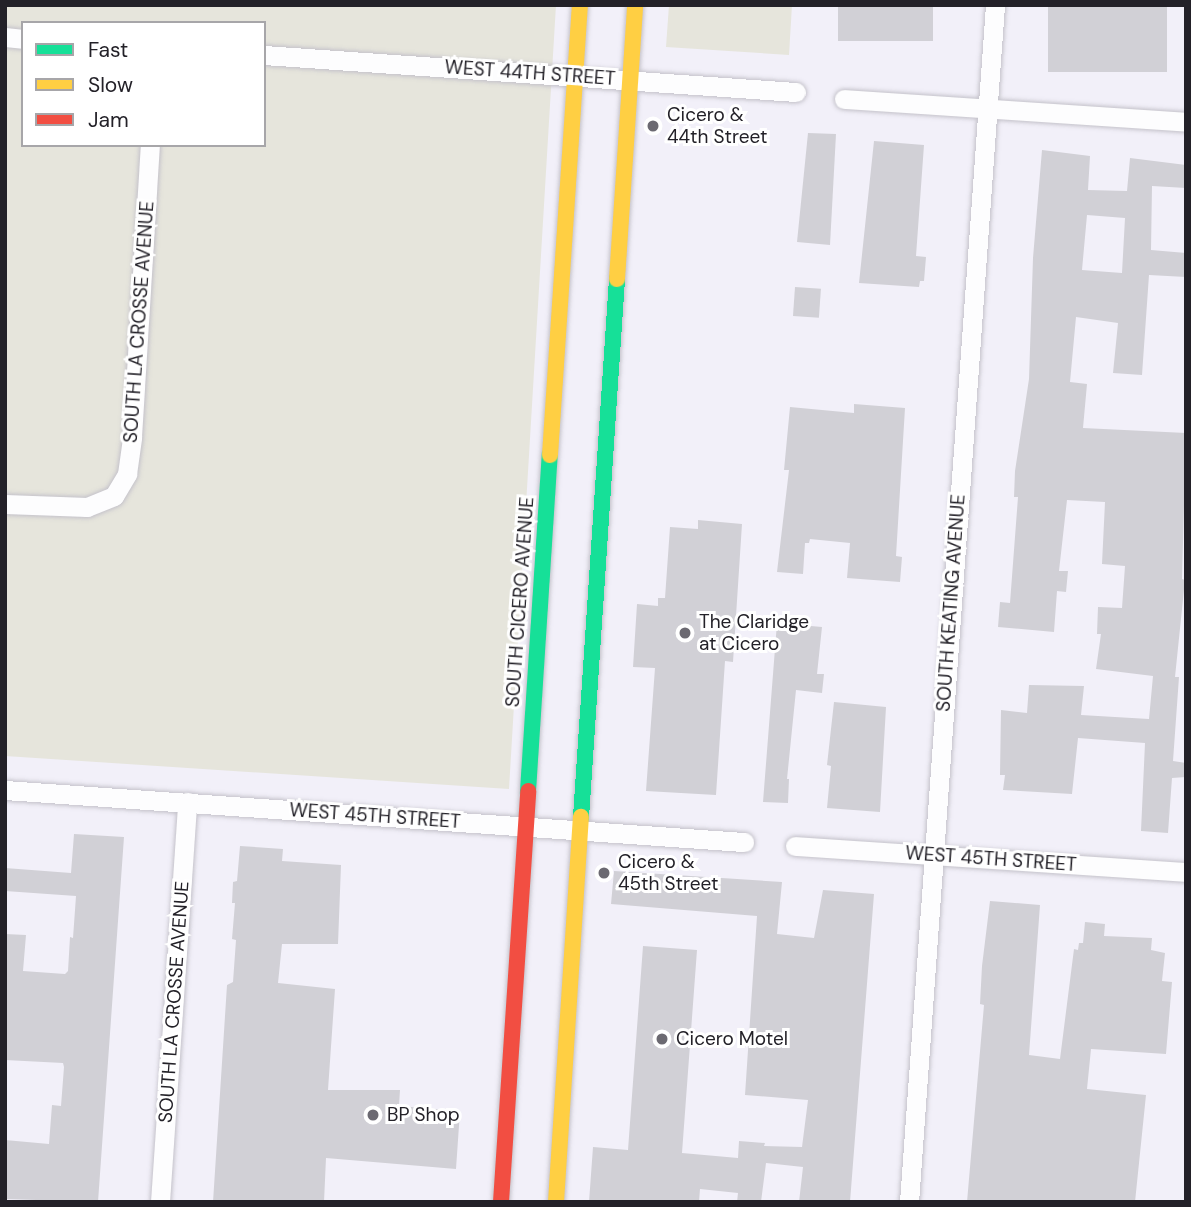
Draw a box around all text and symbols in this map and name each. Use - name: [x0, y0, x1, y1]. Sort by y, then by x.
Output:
- legend: [21, 21, 266, 147]
- text: Fast: [88, 36, 128, 64]
- street label: WEST 44TH STREET: [444, 56, 616, 90]
- text: Slow: [88, 71, 133, 99]
- place label: Cicero & 44th Street: [667, 104, 767, 148]
- text: Jam: [88, 106, 129, 134]
- marker: Cicero & 44th Street: [645, 118, 661, 134]
- street label: SOUTH LA CROSSE AVENUE: [119, 200, 159, 444]
- street label: SOUTH KEATING AVENUE: [932, 493, 970, 713]
- street label: SOUTH CICERO AVENUE: [501, 496, 539, 708]
- place label: The Claridge at Cicero: [699, 611, 809, 655]
- marker: The Claridge at Cicero: [677, 625, 693, 641]
- street label: WEST 45TH STREET: [289, 799, 461, 833]
- street label: WEST 45TH STREET: [905, 842, 1077, 876]
- place label: Cicero & 45th Street: [618, 851, 718, 895]
- marker: Cicero & 45th Street: [596, 865, 612, 881]
- street label: SOUTH LA CROSSE AVENUE: [154, 880, 194, 1124]
- place label: Cicero Motel: [676, 1028, 788, 1050]
- marker: Cicero Motel: [654, 1031, 670, 1047]
- place label: BP Shop: [387, 1104, 460, 1126]
- marker: BP Shop: [365, 1107, 381, 1123]

